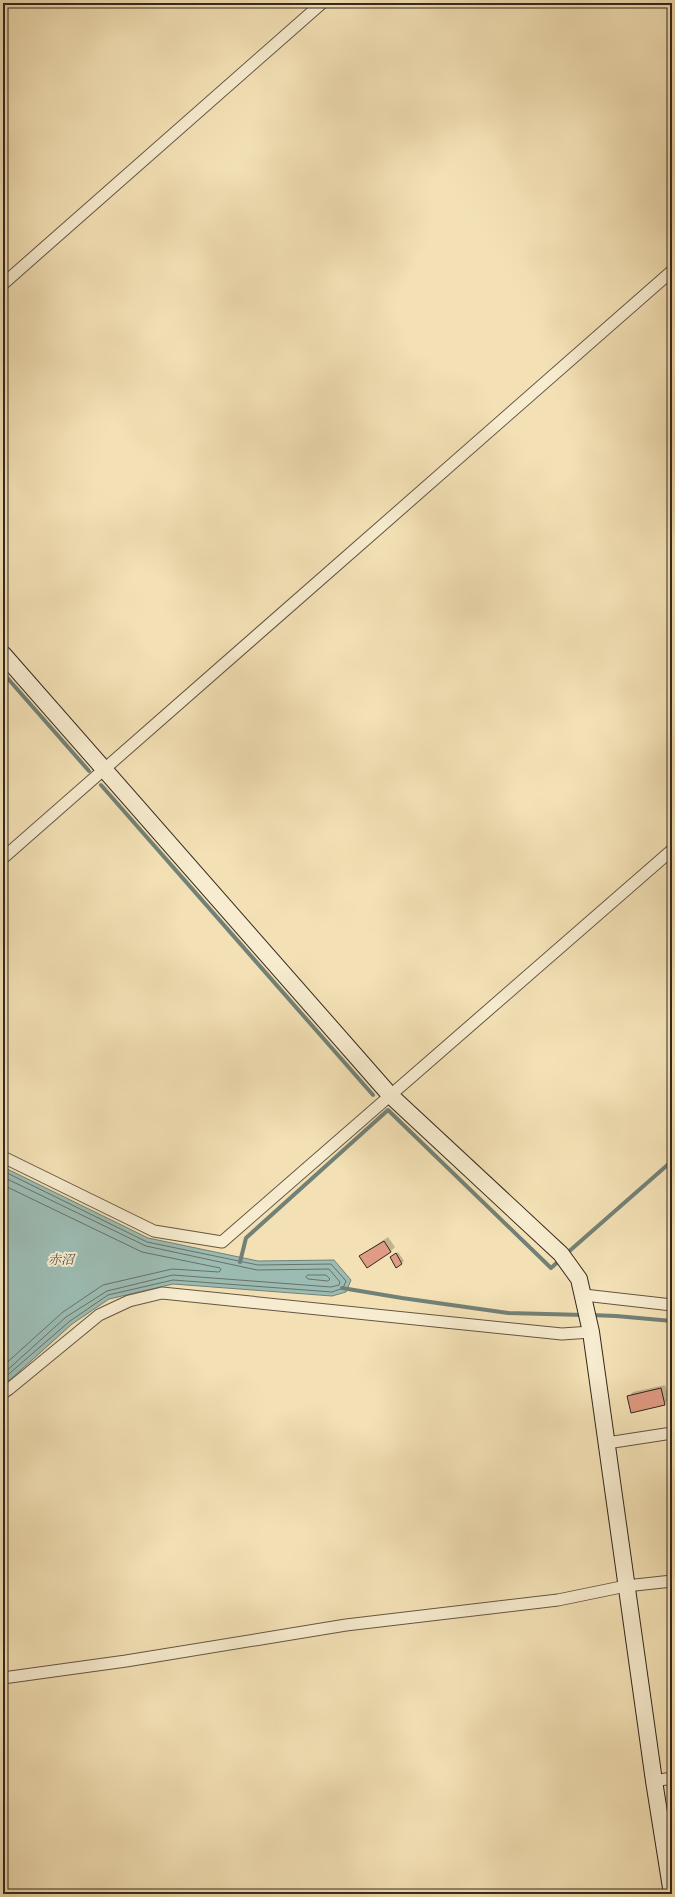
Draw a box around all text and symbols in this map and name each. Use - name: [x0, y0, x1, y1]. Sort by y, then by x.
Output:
- water label: 赤沼: [48, 1252, 76, 1268]

